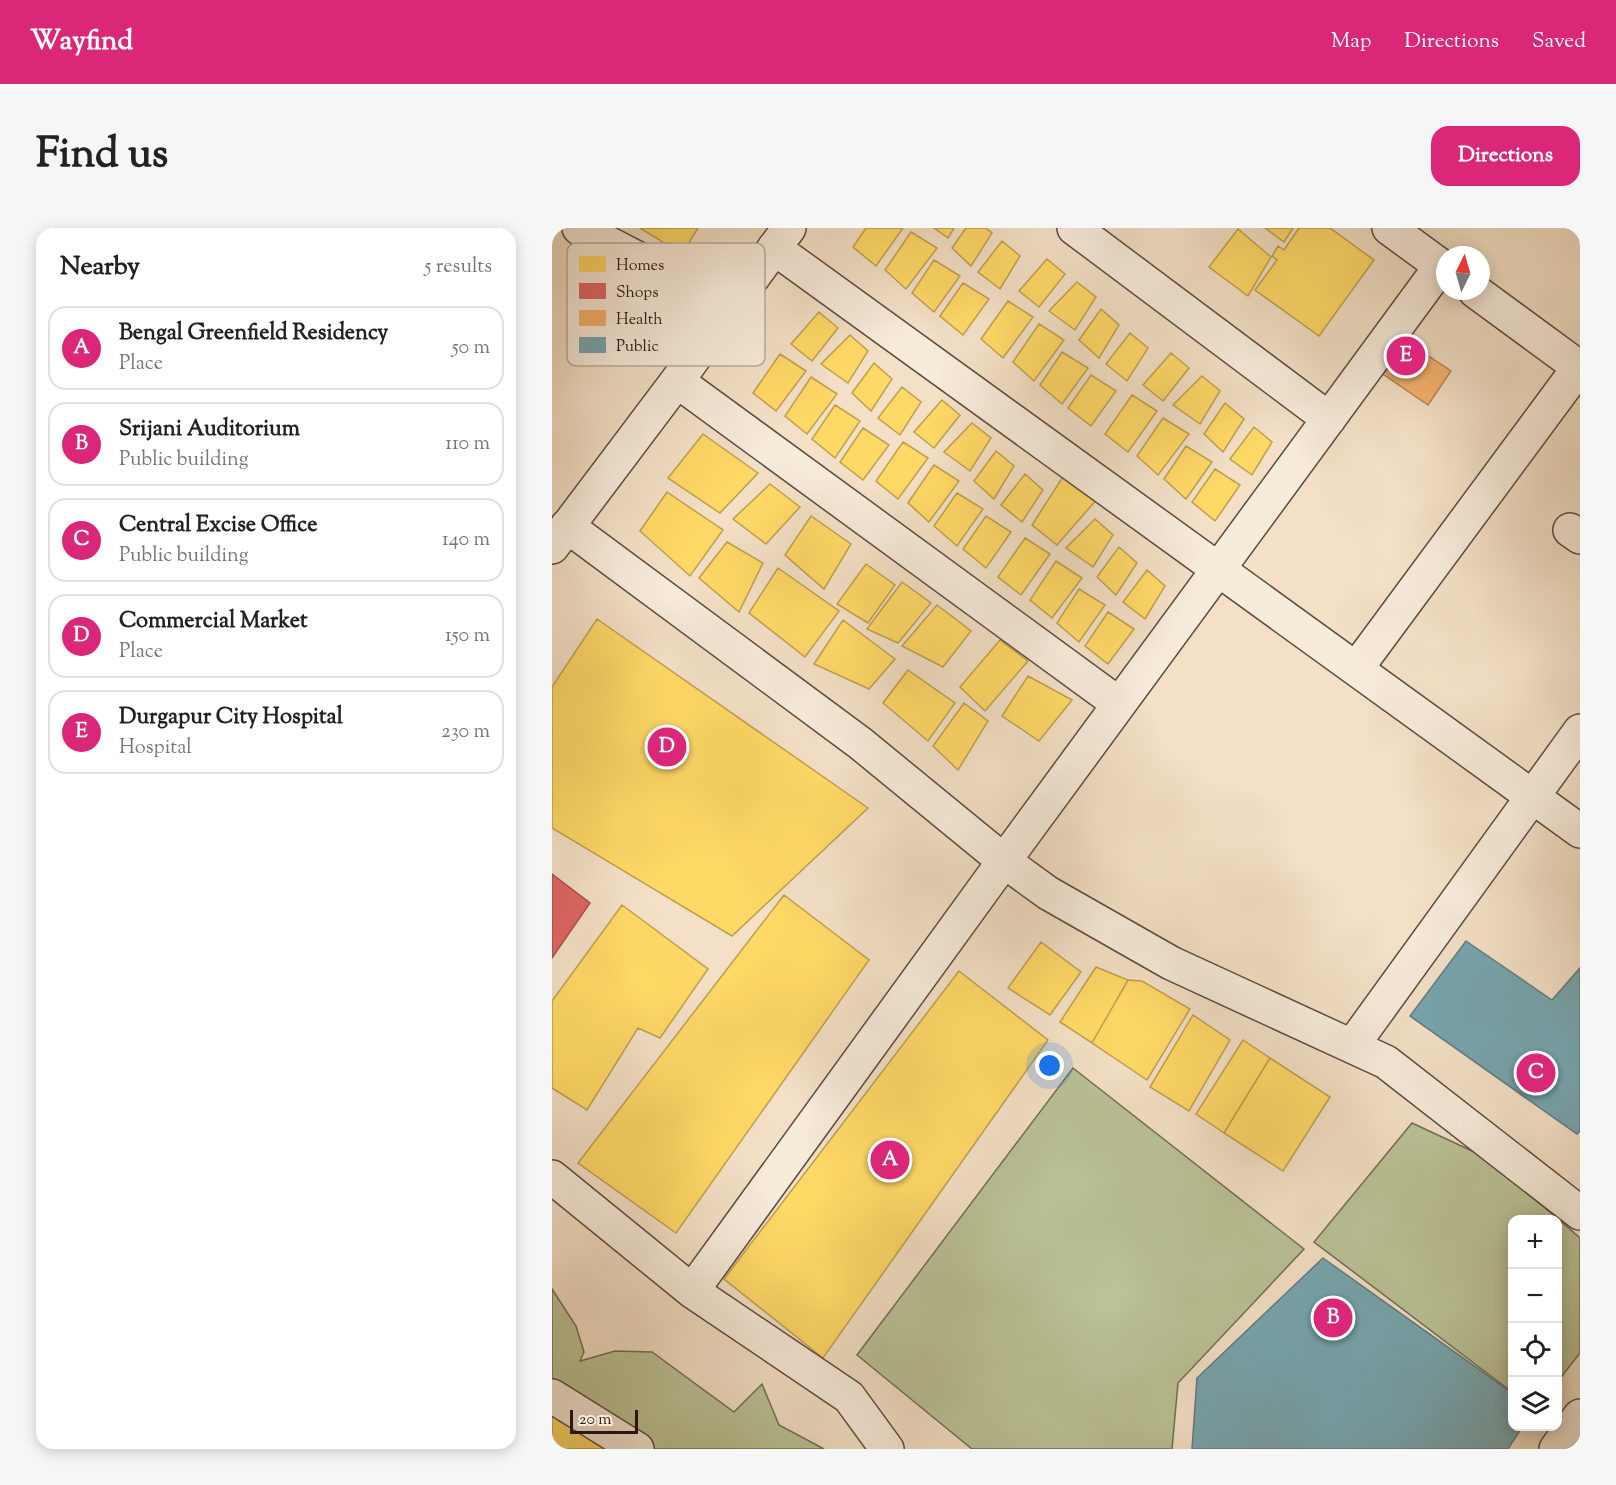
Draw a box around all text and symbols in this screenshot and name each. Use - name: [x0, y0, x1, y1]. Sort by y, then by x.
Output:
- text: Wayfind: [30, 22, 133, 62]
- text: Map: [1331, 27, 1371, 57]
- text: Directions: [1404, 27, 1499, 57]
- text: Saved: [1532, 27, 1586, 57]
- text: Find us: [36, 126, 168, 186]
- button: Directions: [1431, 126, 1580, 186]
- legend: [567, 243, 765, 366]
- north arrow: [1436, 246, 1490, 300]
- text: Nearby: [60, 249, 140, 286]
- text: 5 results: [425, 253, 492, 282]
- text: Homes: [616, 255, 664, 278]
- text: Shops: [616, 282, 659, 305]
- text: Health: [616, 309, 663, 332]
- text: Bengal Greenfield Residency: [119, 318, 388, 350]
- text: A: [73, 334, 90, 363]
- text: 50 m: [452, 334, 490, 363]
- pin: E: [1386, 334, 1426, 378]
- text: Public: [616, 336, 659, 359]
- text: Place: [119, 350, 163, 379]
- text: Srijani Auditorium: [119, 414, 300, 446]
- text: B: [75, 430, 88, 459]
- text: 110 m: [445, 430, 490, 459]
- text: Public building: [119, 446, 249, 475]
- text: Central Excise Office: [119, 510, 317, 542]
- text: C: [73, 526, 90, 555]
- text: 140 m: [442, 526, 490, 555]
- text: Public building: [119, 542, 249, 571]
- text: Commercial Market: [119, 606, 307, 638]
- text: D: [74, 622, 89, 651]
- text: 150 m: [445, 622, 490, 651]
- text: Place: [119, 638, 163, 667]
- text: Durgapur City Hospital: [119, 702, 343, 734]
- text: E: [75, 718, 88, 747]
- text: 230 m: [441, 718, 490, 747]
- pin: D: [648, 724, 686, 770]
- text: Hospital: [119, 734, 192, 763]
- pin: C: [1516, 1050, 1556, 1096]
- your location: [1035, 1051, 1064, 1080]
- pin: A: [870, 1138, 910, 1182]
- map controls: [1508, 1215, 1562, 1431]
- button: +: [1508, 1215, 1562, 1269]
- button: −: [1508, 1269, 1562, 1323]
- pin: B: [1314, 1296, 1352, 1340]
- button: locate: [1508, 1323, 1562, 1377]
- button: layers: [1508, 1377, 1562, 1431]
- scale bar: [570, 1407, 638, 1434]
- text: 20 m: [579, 1409, 612, 1432]

